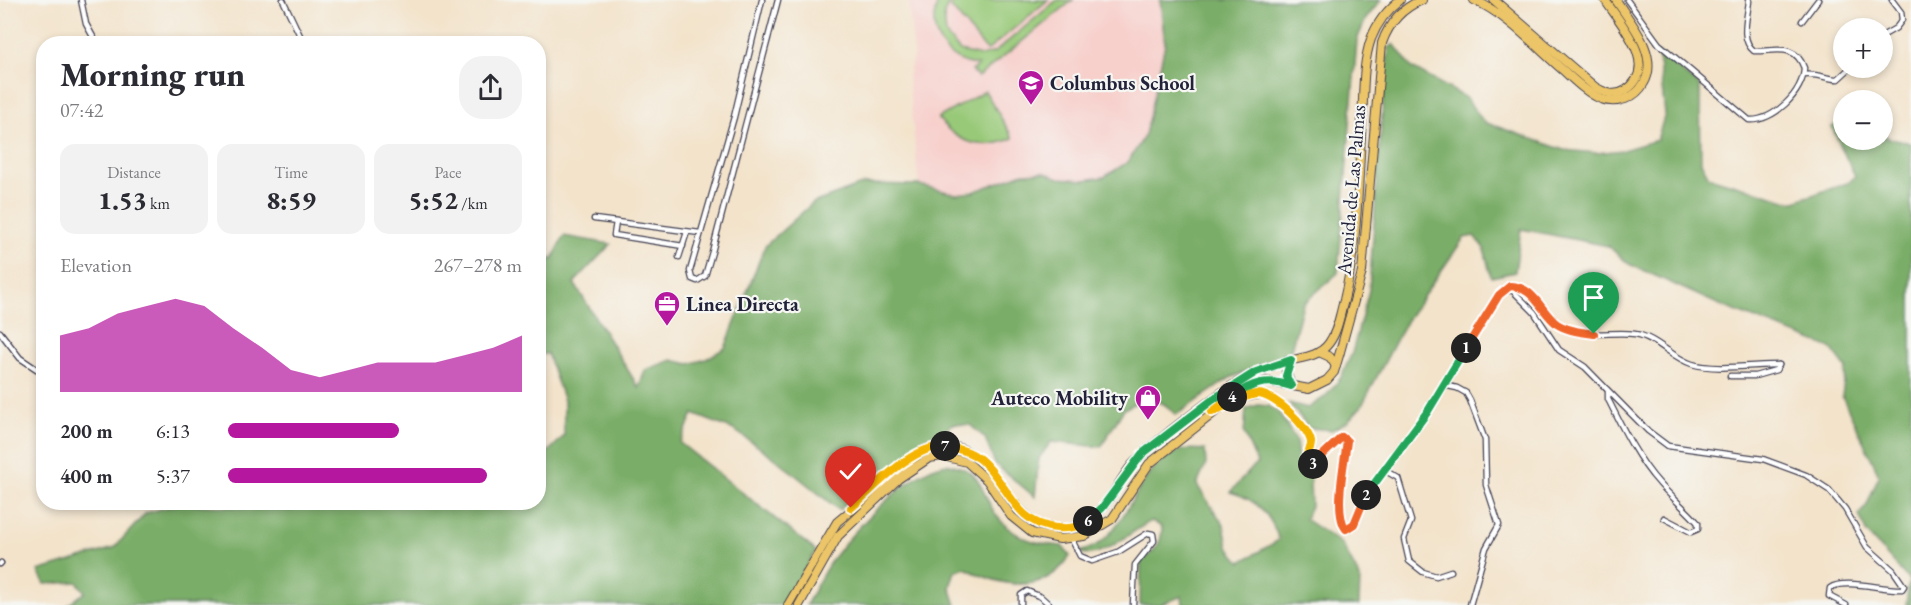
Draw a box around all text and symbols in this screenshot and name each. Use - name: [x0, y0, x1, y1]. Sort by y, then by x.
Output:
- map controls: [1833, 18, 1893, 150]
- button: +: [1833, 18, 1893, 78]
- text: Morning run: [60, 53, 245, 96]
- button: share: [459, 56, 522, 119]
- school or university icon: Columbus School: [1016, 68, 1046, 106]
- place label: Columbus School: [1050, 70, 1195, 96]
- button: −: [1833, 90, 1893, 150]
- text: 07:42: [60, 97, 103, 123]
- street label: Avenida de Las Palmas: [1331, 104, 1371, 277]
- text: Distance: [107, 162, 161, 183]
- text: Time: [274, 162, 308, 183]
- text: Pace: [435, 162, 461, 183]
- text: 1.53: [98, 183, 147, 217]
- text: 8:59: [266, 183, 316, 217]
- text: 5:52: [408, 183, 458, 217]
- text: km: [147, 193, 170, 214]
- text: /km: [458, 193, 488, 214]
- text: Elevation: [60, 252, 132, 278]
- text: 267–278 m: [434, 252, 522, 278]
- pin: [1568, 272, 1619, 334]
- icon: arrive: [1577, 281, 1610, 314]
- office icon: Linea Directa: [652, 289, 682, 327]
- place label: Linea Directa: [686, 291, 799, 317]
- pin: 1: [1451, 333, 1481, 363]
- text: 1: [1462, 337, 1470, 358]
- pin: 4: [1217, 382, 1247, 412]
- shop icon: Auteco Mobility: [1133, 383, 1163, 421]
- place label: Auteco Mobility: [990, 385, 1128, 411]
- text: 4: [1228, 386, 1236, 407]
- text: 200 m: [60, 418, 113, 444]
- text: 6:13: [156, 418, 190, 444]
- pin: 7: [930, 431, 960, 461]
- text: 7: [941, 435, 949, 456]
- pin: [825, 446, 876, 508]
- pin: 3: [1298, 449, 1328, 479]
- text: 3: [1309, 453, 1317, 474]
- icon: check: [834, 455, 867, 488]
- text: 400 m: [60, 463, 113, 489]
- text: 5:37: [156, 463, 190, 489]
- pin: 2: [1351, 480, 1381, 510]
- text: 2: [1362, 484, 1370, 505]
- pin: 6: [1073, 506, 1103, 536]
- text: 6: [1084, 510, 1092, 531]

